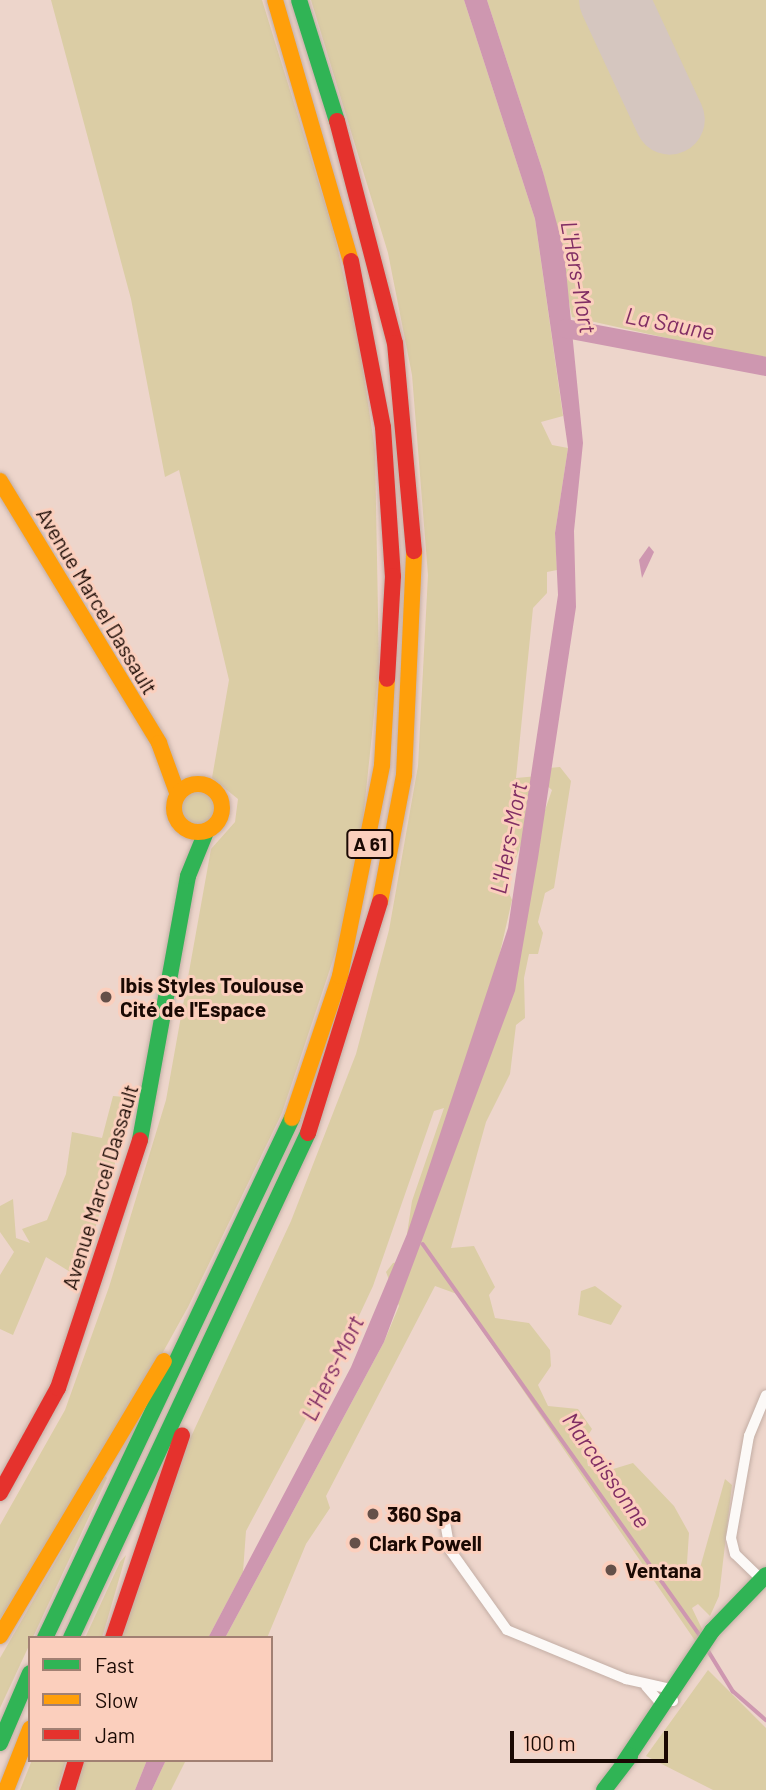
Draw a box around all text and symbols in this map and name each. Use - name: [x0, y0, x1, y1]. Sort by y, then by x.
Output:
- water label: L'Hers-Mort: [556, 219, 602, 335]
- water label: La Saune: [623, 301, 717, 345]
- street label: Avenue Marcel Dassault: [31, 503, 163, 699]
- water label: L'Hers-Mort: [484, 780, 532, 896]
- road number: A 61: [346, 828, 394, 860]
- place label: Ibis Styles Toulouse Cité de l'Espace: [120, 972, 304, 1022]
- marker: Ibis Styles Toulouse Cité de l'Espace: [98, 989, 114, 1005]
- street label: Avenue Marcel Dassault: [57, 1081, 143, 1293]
- water label: L'Hers-Mort: [295, 1311, 369, 1425]
- water label: Marcaissonne: [557, 1407, 657, 1533]
- place label: 360 Spa: [387, 1501, 461, 1527]
- marker: 360 Spa: [365, 1506, 381, 1522]
- place label: Clark Powell: [369, 1530, 482, 1556]
- marker: Clark Powell: [347, 1535, 363, 1551]
- place label: Ventana: [625, 1557, 701, 1583]
- marker: Ventana: [603, 1562, 619, 1578]
- legend: [28, 1636, 273, 1762]
- text: Fast: [95, 1652, 135, 1677]
- text: Slow: [95, 1687, 138, 1712]
- scale bar: [514, 1716, 672, 1760]
- text: Jam: [95, 1722, 135, 1747]
- text: 100 m: [523, 1730, 576, 1755]

